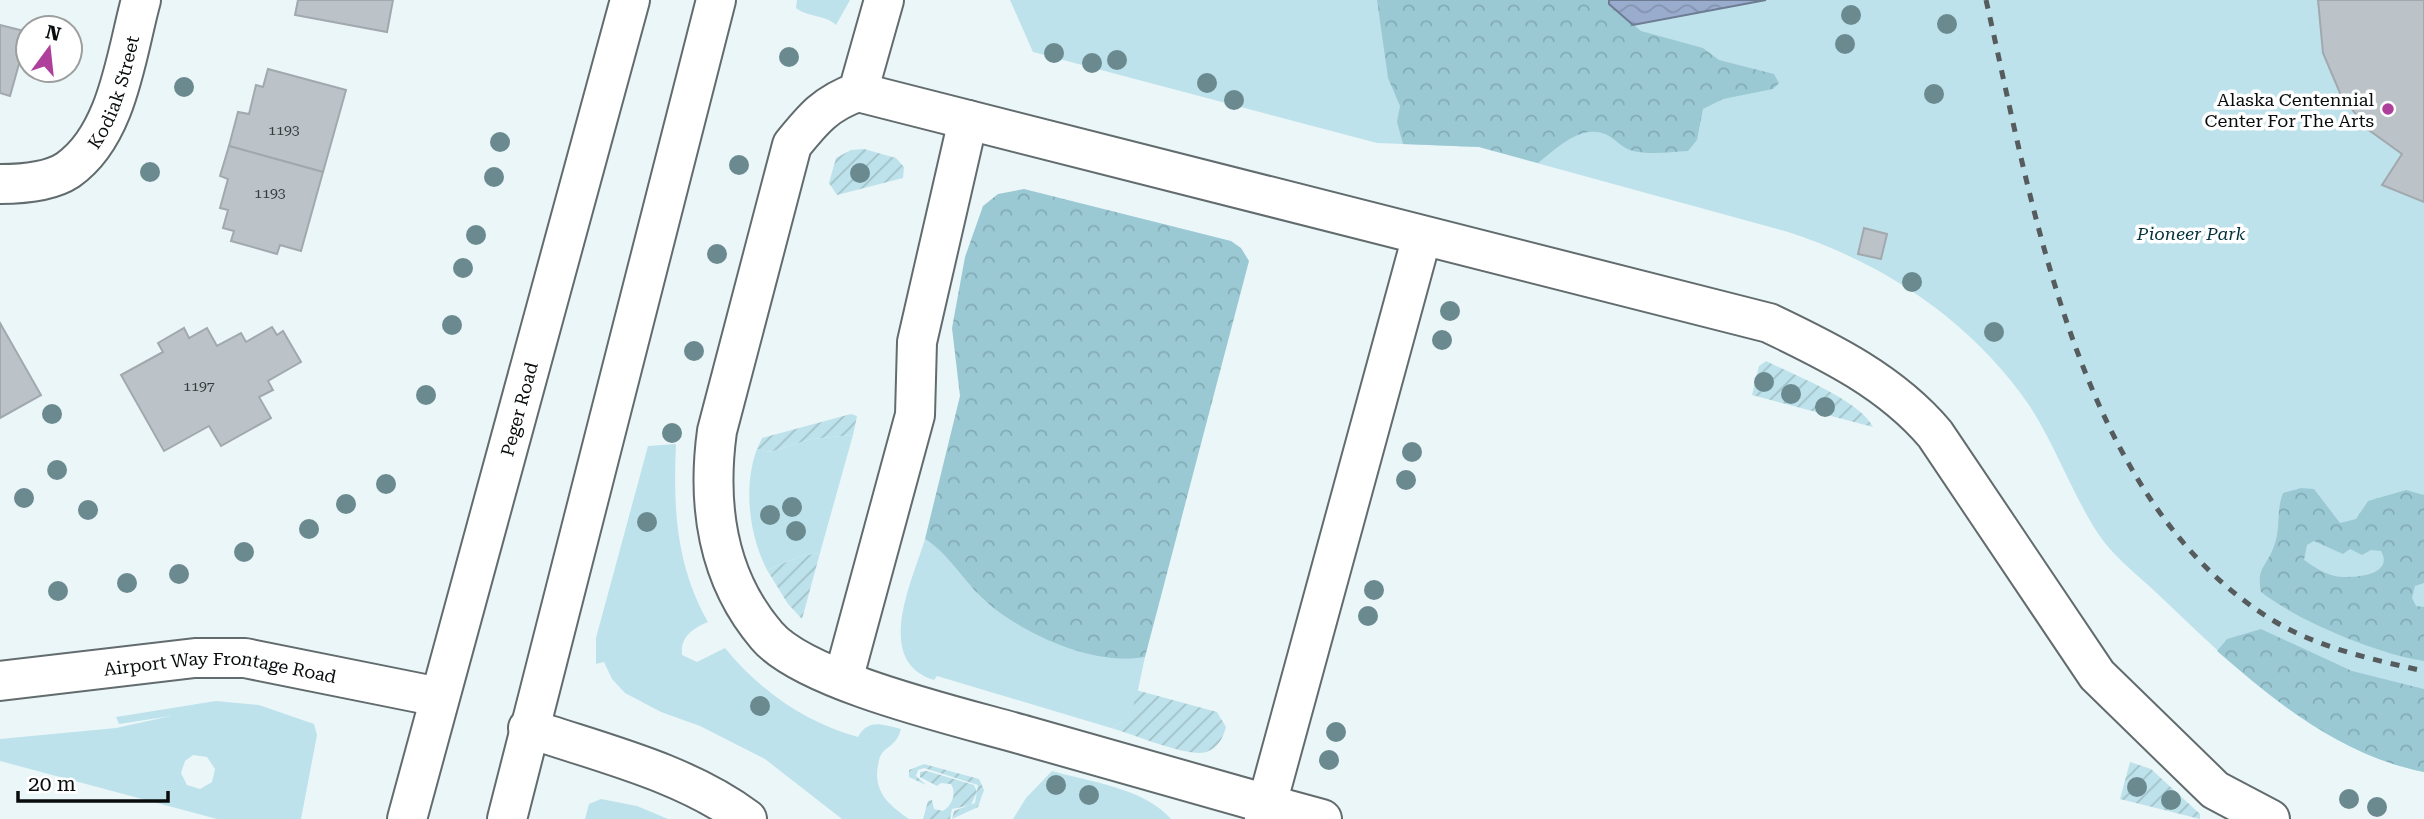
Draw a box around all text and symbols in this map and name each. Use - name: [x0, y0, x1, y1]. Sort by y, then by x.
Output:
- north arrow: [14, 14, 84, 84]
- text: N: [43, 20, 64, 46]
- street label: Kodiak Street: [83, 33, 143, 152]
- place label: Alaska Centennial Center For The Arts: [2205, 89, 2374, 131]
- marker: Alaska Centennial Center For The Arts: [2380, 101, 2396, 117]
- house number: 1193: [268, 122, 300, 138]
- house number: 1193: [254, 185, 286, 201]
- park label: Pioneer Park: [2136, 223, 2245, 244]
- street label: Peger Road: [496, 359, 542, 458]
- house number: 1197: [183, 378, 215, 394]
- street label: Airport Way Frontage Road: [103, 647, 339, 687]
- scale bar: [18, 760, 168, 804]
- text: 20 m: [28, 772, 76, 796]

